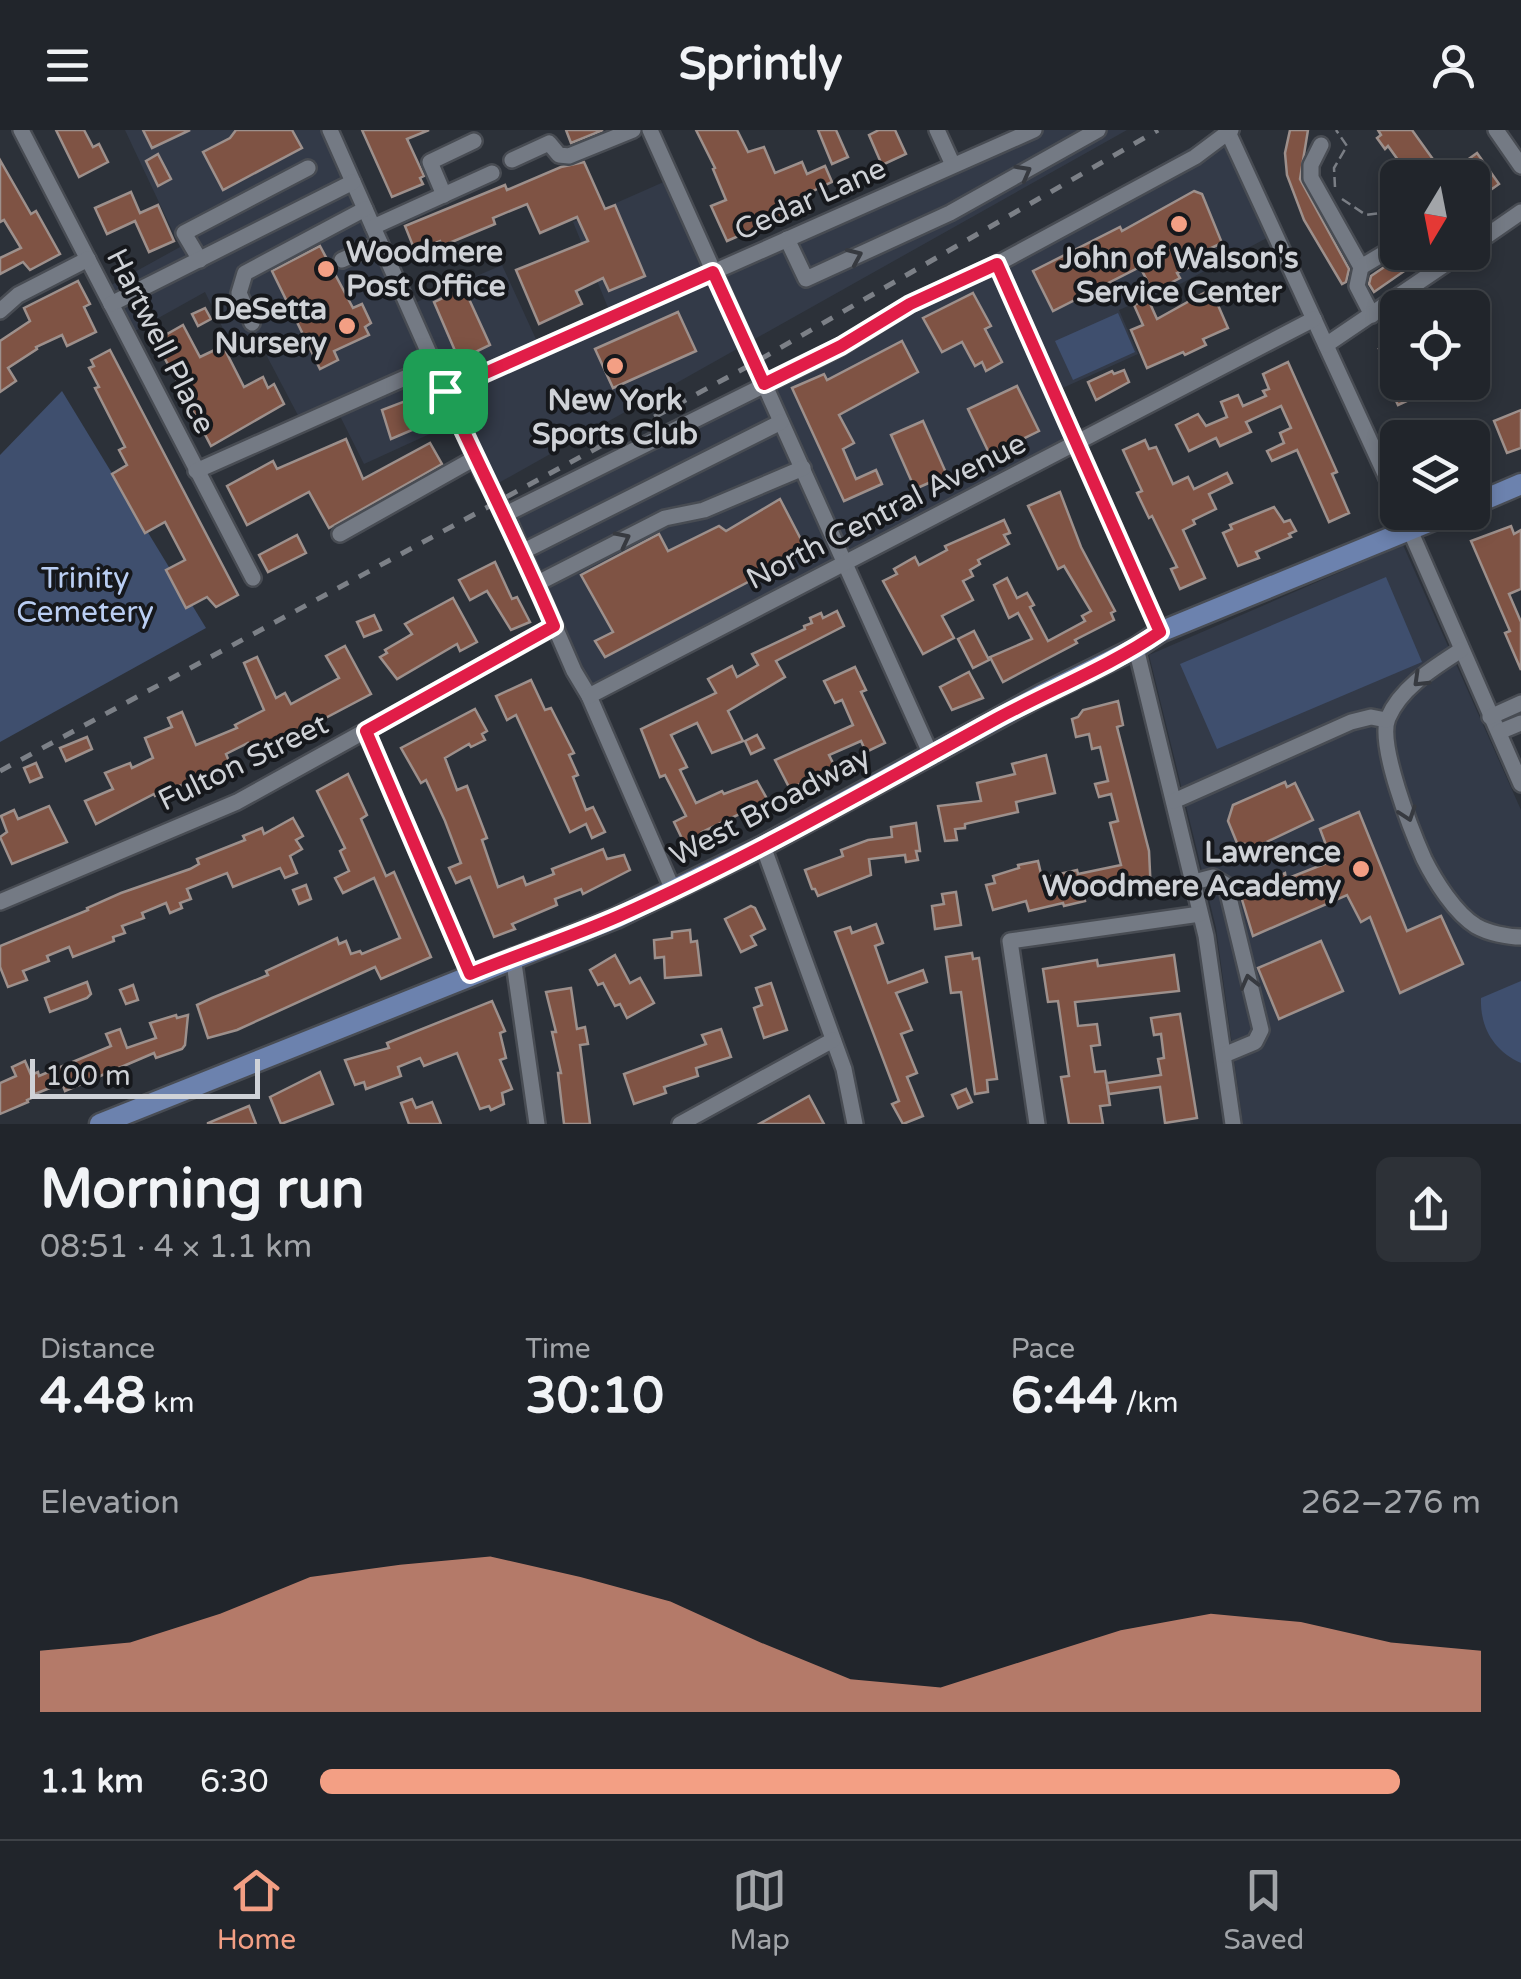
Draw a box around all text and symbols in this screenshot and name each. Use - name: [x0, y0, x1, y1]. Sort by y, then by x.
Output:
- icon: menu: [40, 38, 95, 93]
- text: Sprintly: [679, 38, 842, 92]
- icon: person: [1426, 38, 1481, 93]
- street label: Cedar Lane: [729, 150, 892, 249]
- north arrow: [1380, 160, 1490, 270]
- map controls: [1380, 160, 1490, 530]
- one-way arrow: [1013, 164, 1031, 184]
- marker: John of Walson's Service Center: [1168, 213, 1190, 235]
- place label: Woodmere Post Office: [346, 234, 506, 305]
- place label: John of Walson's Service Center: [1058, 240, 1299, 311]
- street label: Hartwell Place: [98, 243, 223, 440]
- one-way arrow: [845, 249, 863, 269]
- marker: Woodmere Post Office: [315, 258, 337, 280]
- button: locate: [1380, 290, 1490, 400]
- place label: DeSetta Nursery: [213, 291, 327, 362]
- marker: DeSetta Nursery: [336, 315, 358, 337]
- pin: [403, 349, 488, 434]
- marker: New York Sports Club: [604, 355, 626, 377]
- icon: arrive: [418, 364, 473, 419]
- place label: New York Sports Club: [532, 382, 698, 453]
- button: layers: [1380, 420, 1490, 530]
- street label: North Central Avenue: [740, 425, 1032, 598]
- one-way arrow: [613, 531, 631, 551]
- park label: Trinity Cemetery: [16, 560, 154, 631]
- one-way arrow: [1413, 668, 1431, 686]
- street label: Fulton Street: [152, 705, 334, 819]
- street label: West Broadway: [664, 738, 877, 875]
- one-way arrow: [1397, 804, 1417, 821]
- place label: Lawrence Woodmere Academy: [1042, 834, 1341, 905]
- marker: Lawrence Woodmere Academy: [1350, 858, 1372, 880]
- one-way arrow: [1240, 974, 1261, 991]
- scale bar: [30, 1054, 260, 1098]
- text: 100 m: [45, 1059, 131, 1093]
- text: Morning run: [40, 1157, 365, 1223]
- button: share: [1376, 1157, 1481, 1262]
- text: 08:51 · 4 × 1.1 km: [40, 1228, 312, 1266]
- text: Distance: [40, 1332, 155, 1366]
- text: Time: [525, 1332, 591, 1366]
- text: Pace: [1011, 1332, 1075, 1366]
- text: 4.48: [40, 1366, 146, 1426]
- text: 30:10: [525, 1366, 664, 1426]
- text: 6:44: [1011, 1366, 1118, 1426]
- text: km: [146, 1386, 194, 1420]
- text: /km: [1118, 1386, 1179, 1420]
- text: Elevation: [40, 1484, 180, 1522]
- text: 262–276 m: [1301, 1484, 1481, 1522]
- text: 1.1 km: [40, 1763, 144, 1801]
- text: 6:30: [200, 1763, 269, 1801]
- tab: Home: [217, 1863, 296, 1957]
- tab: Map: [729, 1863, 790, 1957]
- tab: Saved: [1223, 1863, 1304, 1957]

